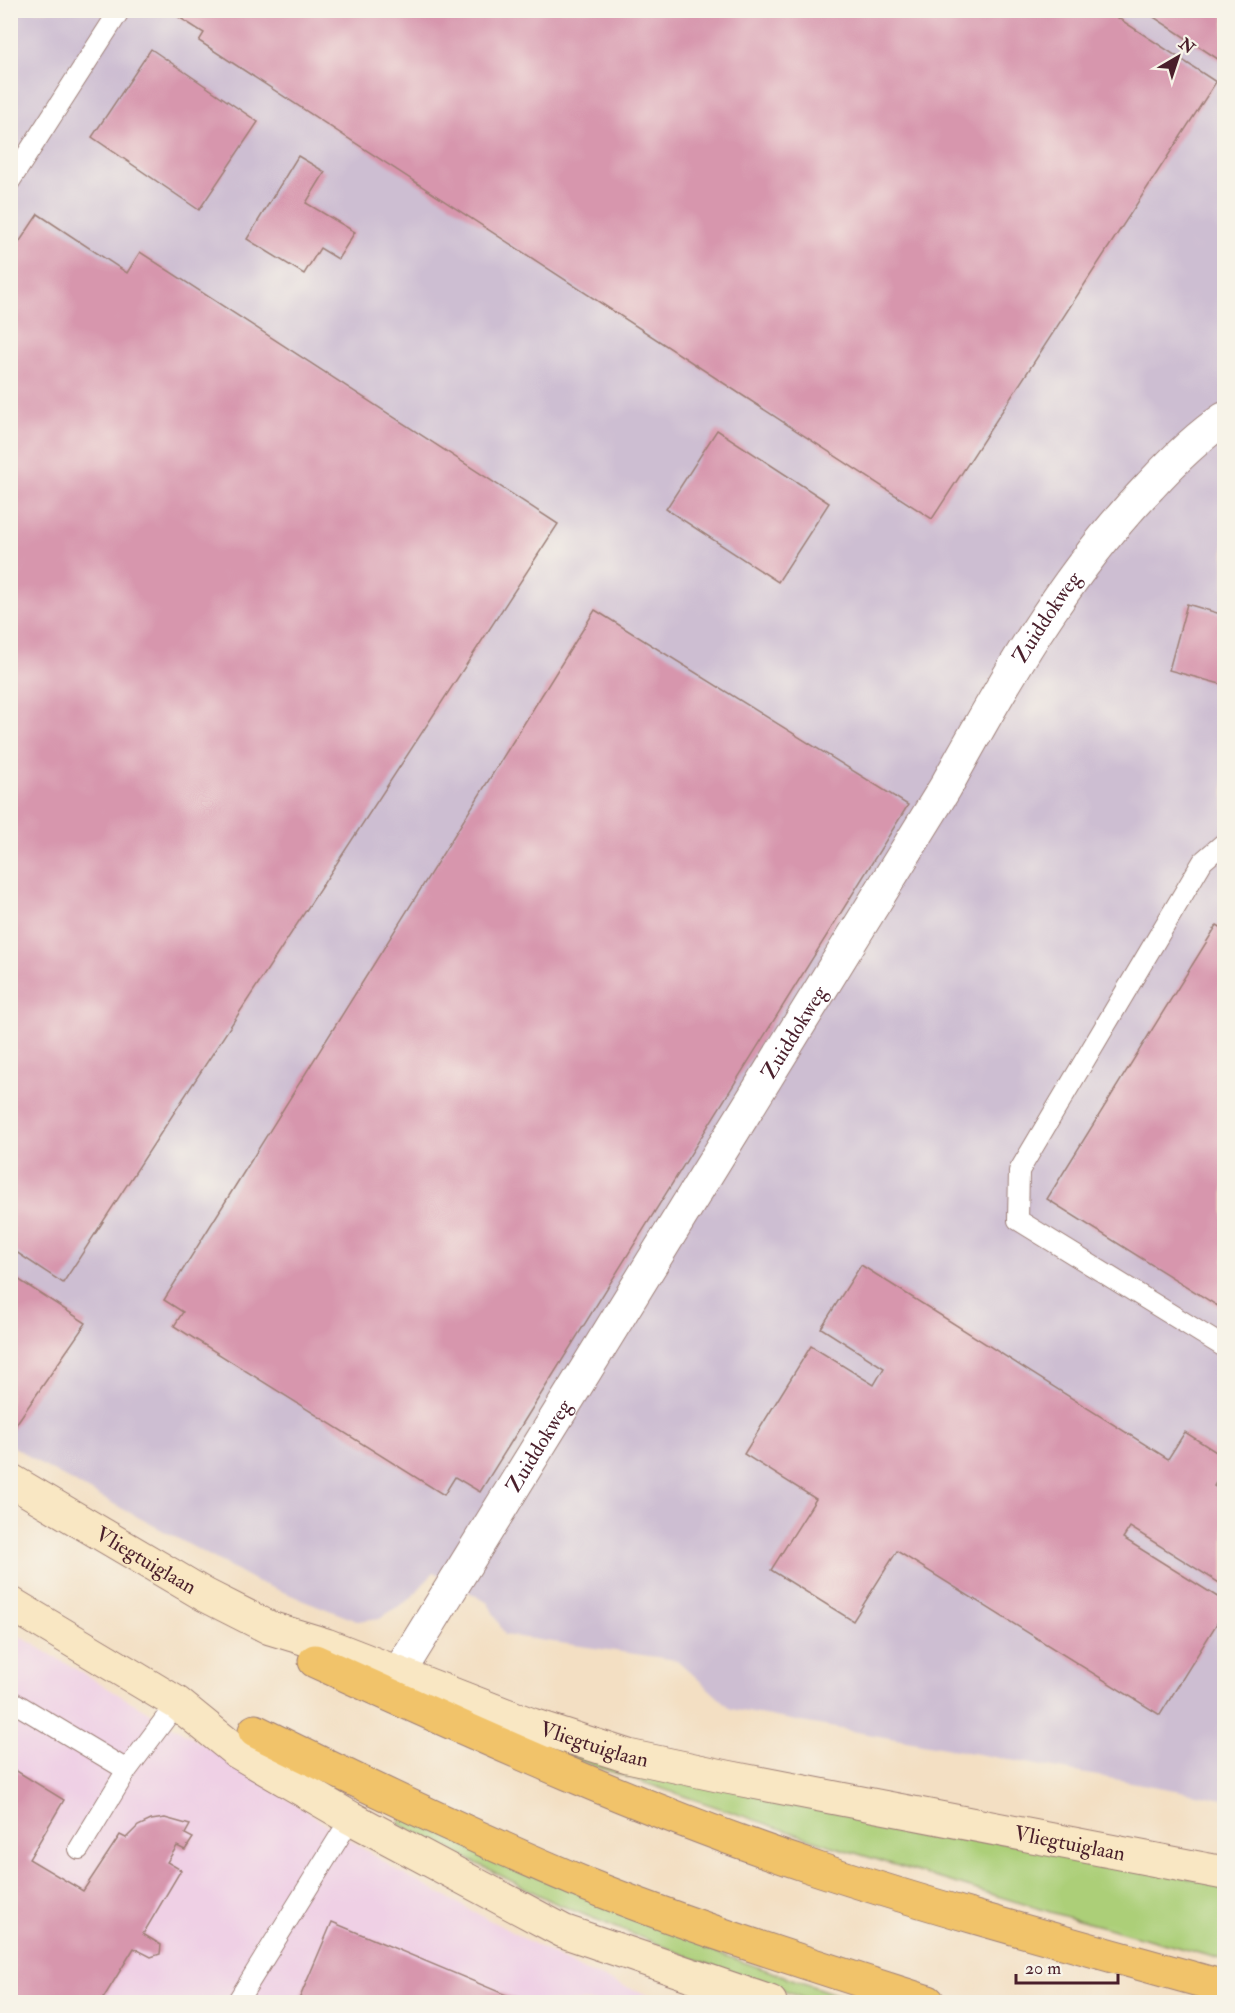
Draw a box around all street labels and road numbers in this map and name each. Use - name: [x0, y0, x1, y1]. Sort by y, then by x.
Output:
- street label: Zuiddokweg: [1007, 566, 1088, 668]
- street label: Zuiddokweg: [756, 980, 834, 1084]
- street label: Zuiddokweg: [500, 1394, 579, 1498]
- street label: Vliegtuiglaan: [91, 1521, 201, 1601]
- street label: Vliegtuiglaan: [536, 1715, 651, 1774]
- street label: Vliegtuiglaan: [1012, 1820, 1128, 1868]

